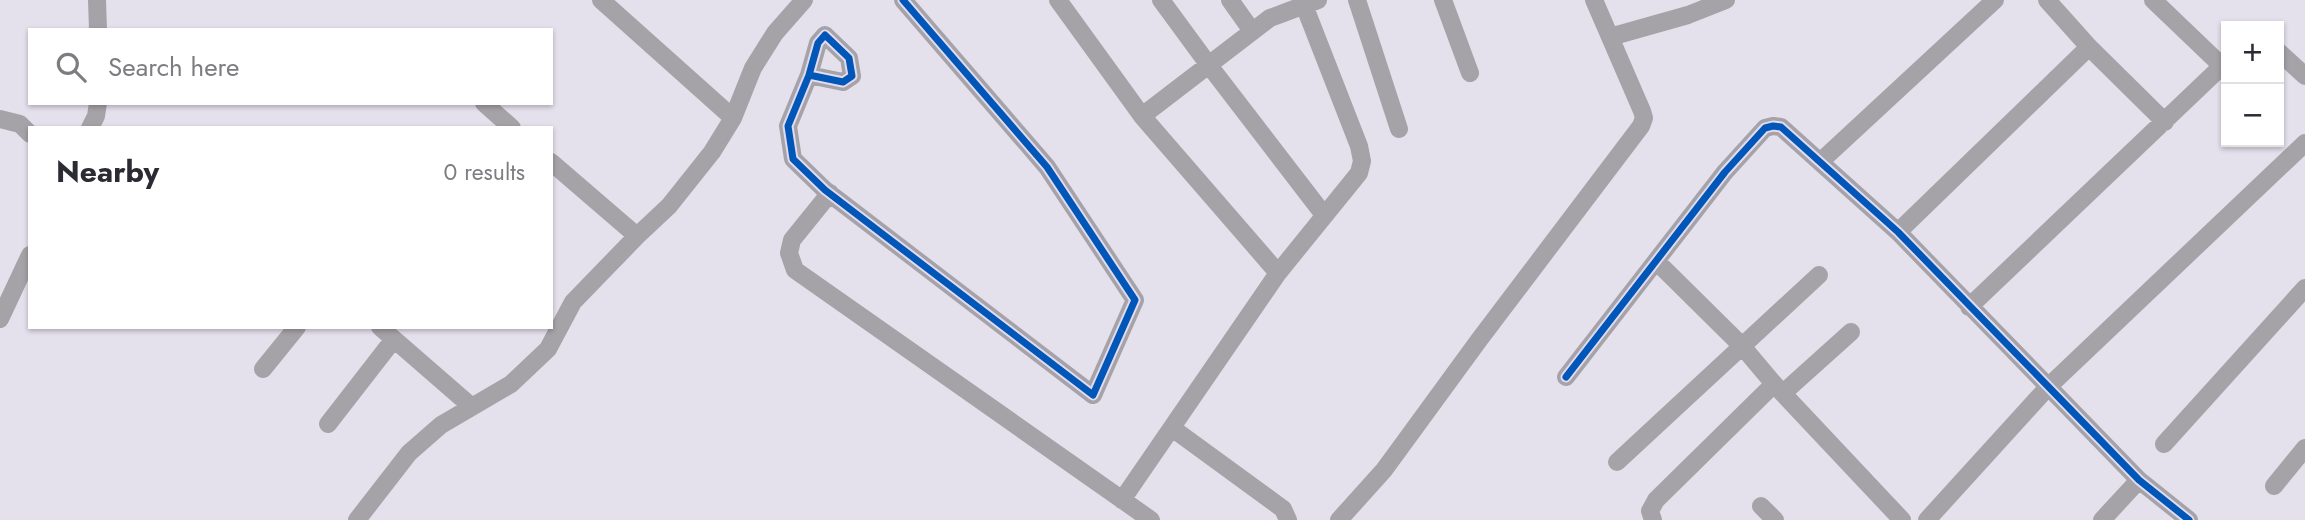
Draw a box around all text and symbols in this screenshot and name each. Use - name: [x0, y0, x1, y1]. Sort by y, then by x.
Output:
- map controls: [2221, 21, 2284, 147]
- button: +: [2221, 21, 2284, 84]
- search box: [28, 28, 553, 105]
- icon: search: [52, 48, 90, 86]
- text: Search here: [108, 48, 240, 86]
- button: −: [2221, 84, 2284, 147]
- text: Nearby: [56, 150, 159, 193]
- text: 0 results: [443, 155, 525, 189]

